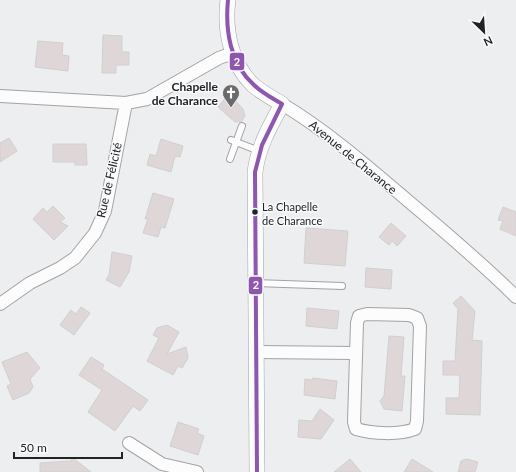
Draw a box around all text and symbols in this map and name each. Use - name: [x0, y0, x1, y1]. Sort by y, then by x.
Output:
- north arrow: [464, 12, 504, 52]
- text: N: [482, 34, 495, 49]
- line badge: 2: [229, 52, 245, 71]
- text: 2: [234, 55, 240, 68]
- place label: Chapelle de Charance: [152, 79, 219, 108]
- church icon: Chapelle de Charance: [221, 83, 241, 108]
- street label: Avenue de Charance: [306, 117, 400, 197]
- street label: Rue de Félicité: [93, 141, 125, 219]
- place label: La Chapelle de Charance: [262, 200, 322, 227]
- marker: La Chapelle de Charance: [250, 207, 260, 217]
- line badge: 2: [248, 276, 263, 295]
- text: 2: [253, 278, 259, 291]
- scale bar: [14, 434, 122, 460]
- text: 50 m: [20, 440, 47, 455]

